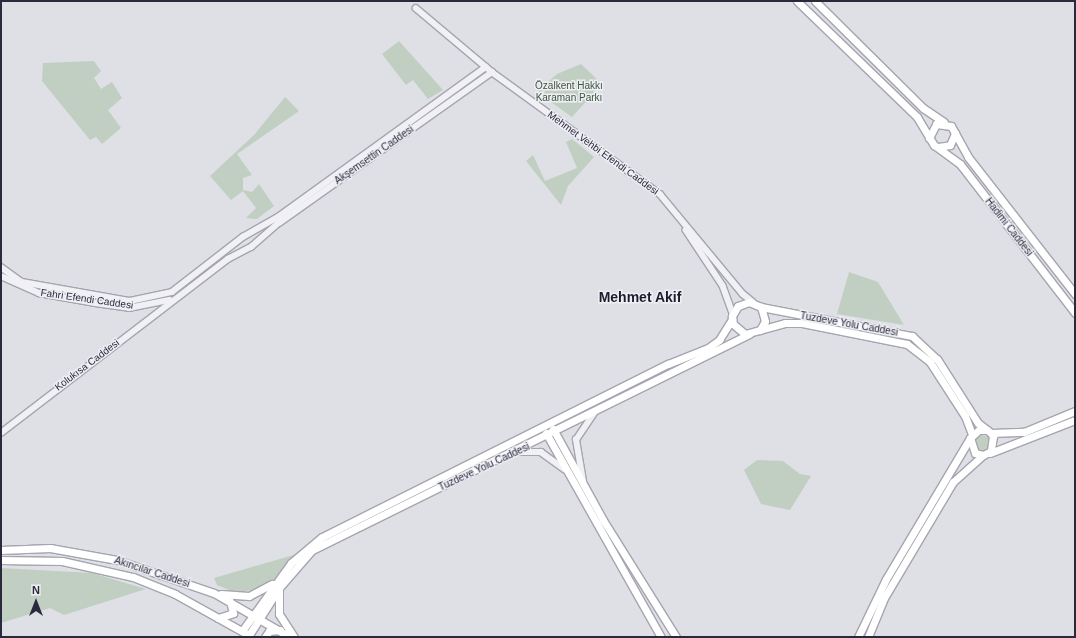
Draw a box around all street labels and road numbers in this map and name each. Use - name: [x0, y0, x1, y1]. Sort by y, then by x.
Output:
- street label: Mehmet Vehbi Efendi Caddesi: [545, 109, 661, 197]
- street label: Akşemsettin Caddesi: [332, 123, 416, 187]
- street label: Hadimi Caddesi: [983, 195, 1035, 259]
- street label: Fahri Efendi Caddesi: [40, 287, 134, 311]
- street label: Tuzdeve Yolu Caddesi: [799, 309, 899, 339]
- street label: Kolukısa Caddesi: [52, 337, 122, 393]
- street label: Tuzdeve Yolu Caddesi: [436, 441, 532, 493]
- street label: Akıncılar Caddesi: [113, 554, 191, 590]

